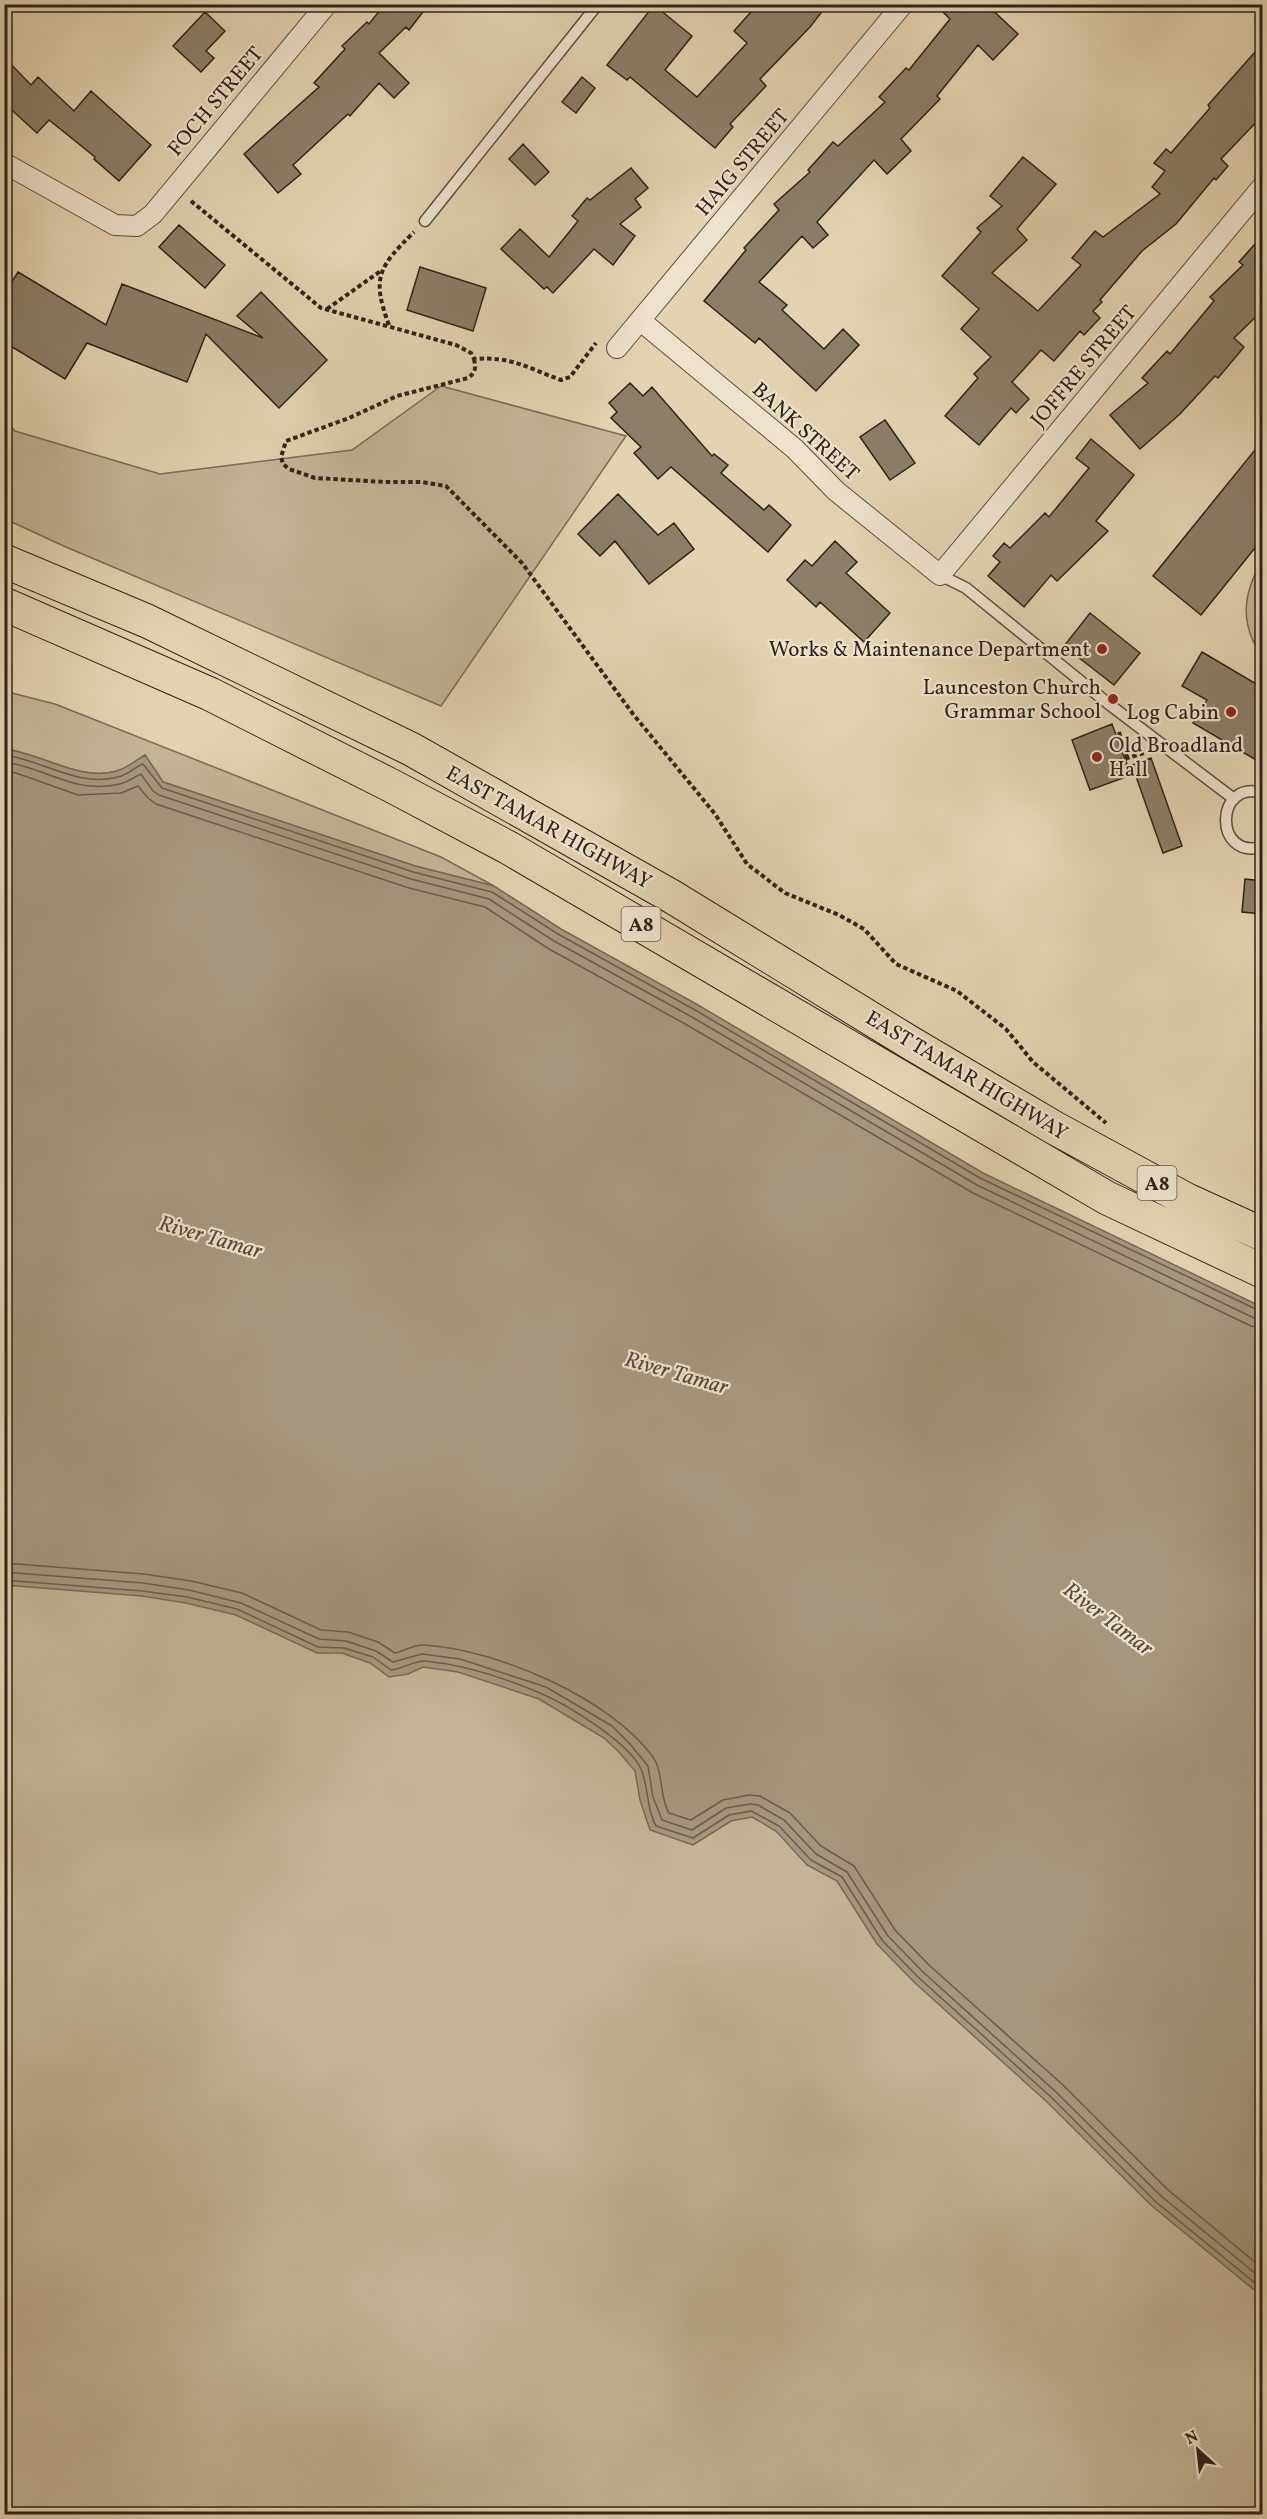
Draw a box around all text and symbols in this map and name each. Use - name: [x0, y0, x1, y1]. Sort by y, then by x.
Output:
- street label: FOCH STREET: [162, 41, 271, 163]
- street label: HAIG STREET: [690, 103, 797, 223]
- street label: JOFFRE STREET: [1025, 300, 1144, 434]
- street label: BANK STREET: [745, 376, 865, 488]
- place label: Works & Maintenance Department: [769, 636, 1090, 665]
- marker: Works & Maintenance Department: [1095, 642, 1109, 656]
- place label: Launceston Church Grammar School: [923, 674, 1101, 727]
- marker: Launceston Church Grammar School: [1106, 692, 1120, 706]
- place label: Log Cabin: [1127, 699, 1219, 728]
- marker: Log Cabin: [1224, 705, 1238, 719]
- place label: Old Broadland Hall: [1109, 732, 1243, 785]
- marker: Old Broadland Hall: [1090, 750, 1104, 764]
- street label: EAST TAMAR HIGHWAY: [440, 760, 656, 897]
- road number: A8: [622, 907, 660, 941]
- street label: EAST TAMAR HIGHWAY: [860, 1004, 1073, 1148]
- road number: A8: [1138, 1166, 1176, 1200]
- water label: River Tamar: [155, 1209, 266, 1268]
- water label: River Tamar: [621, 1345, 732, 1404]
- water label: River Tamar: [1056, 1576, 1160, 1665]
- north arrow: [1168, 2420, 1228, 2480]
- text: N: [1182, 2426, 1203, 2451]

